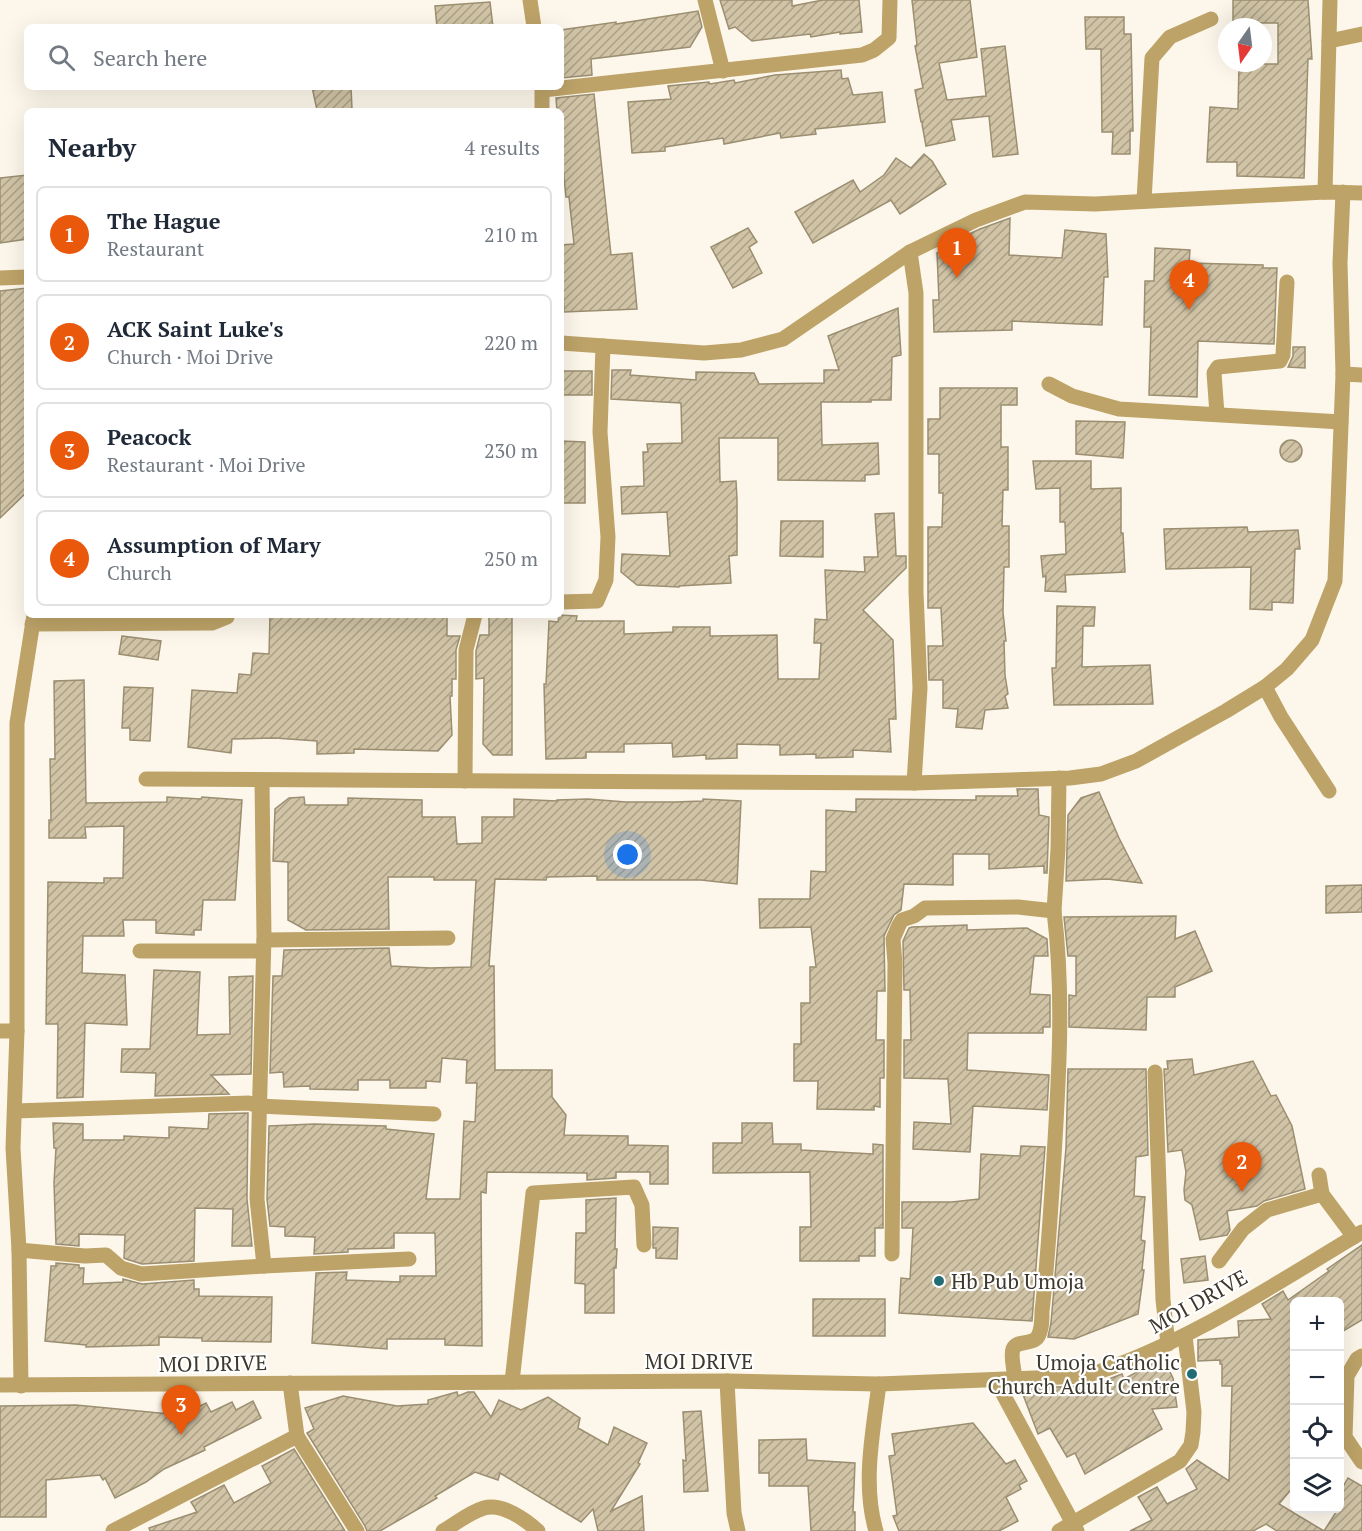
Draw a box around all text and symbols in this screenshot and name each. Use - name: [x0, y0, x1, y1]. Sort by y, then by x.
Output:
- north arrow: [1218, 18, 1272, 72]
- search box: [24, 24, 564, 90]
- icon: search: [45, 41, 78, 74]
- text: Search here: [93, 43, 207, 72]
- text: Nearby: [48, 130, 136, 164]
- text: 4 results: [465, 134, 540, 161]
- text: The Hague: [107, 206, 221, 235]
- text: 1: [64, 221, 75, 248]
- text: 210 m: [484, 221, 538, 248]
- pin: 1: [938, 228, 976, 278]
- text: Restaurant: [107, 235, 204, 262]
- pin: 4: [1170, 260, 1208, 310]
- text: ACK Saint Luke's: [107, 314, 283, 343]
- text: 2: [64, 329, 75, 356]
- text: 220 m: [484, 329, 538, 356]
- text: Church · Moi Drive: [107, 343, 273, 370]
- text: Peacock: [107, 422, 191, 451]
- text: 3: [64, 437, 75, 464]
- text: 230 m: [484, 437, 538, 464]
- text: Restaurant · Moi Drive: [107, 451, 306, 478]
- text: Assumption of Mary: [107, 530, 321, 559]
- text: 4: [64, 545, 75, 572]
- text: 250 m: [484, 545, 538, 572]
- text: Church: [107, 559, 172, 586]
- your location: [613, 840, 642, 869]
- pin: 2: [1222, 1142, 1262, 1192]
- street label: MOI DRIVE: [1144, 1262, 1252, 1340]
- place label: Hb Pub Umoja: [951, 1267, 1085, 1295]
- marker: Hb Pub Umoja: [932, 1274, 946, 1288]
- map controls: [1290, 1297, 1344, 1513]
- button: +: [1290, 1297, 1344, 1351]
- street label: MOI DRIVE: [645, 1347, 753, 1375]
- street label: MOI DRIVE: [159, 1348, 267, 1378]
- place label: Umoja Catholic Church Adult Centre: [987, 1348, 1180, 1400]
- button: −: [1290, 1351, 1344, 1405]
- marker: Umoja Catholic Church Adult Centre: [1185, 1367, 1199, 1381]
- pin: 3: [162, 1386, 201, 1435]
- button: locate: [1290, 1405, 1344, 1459]
- button: layers: [1290, 1459, 1344, 1513]

